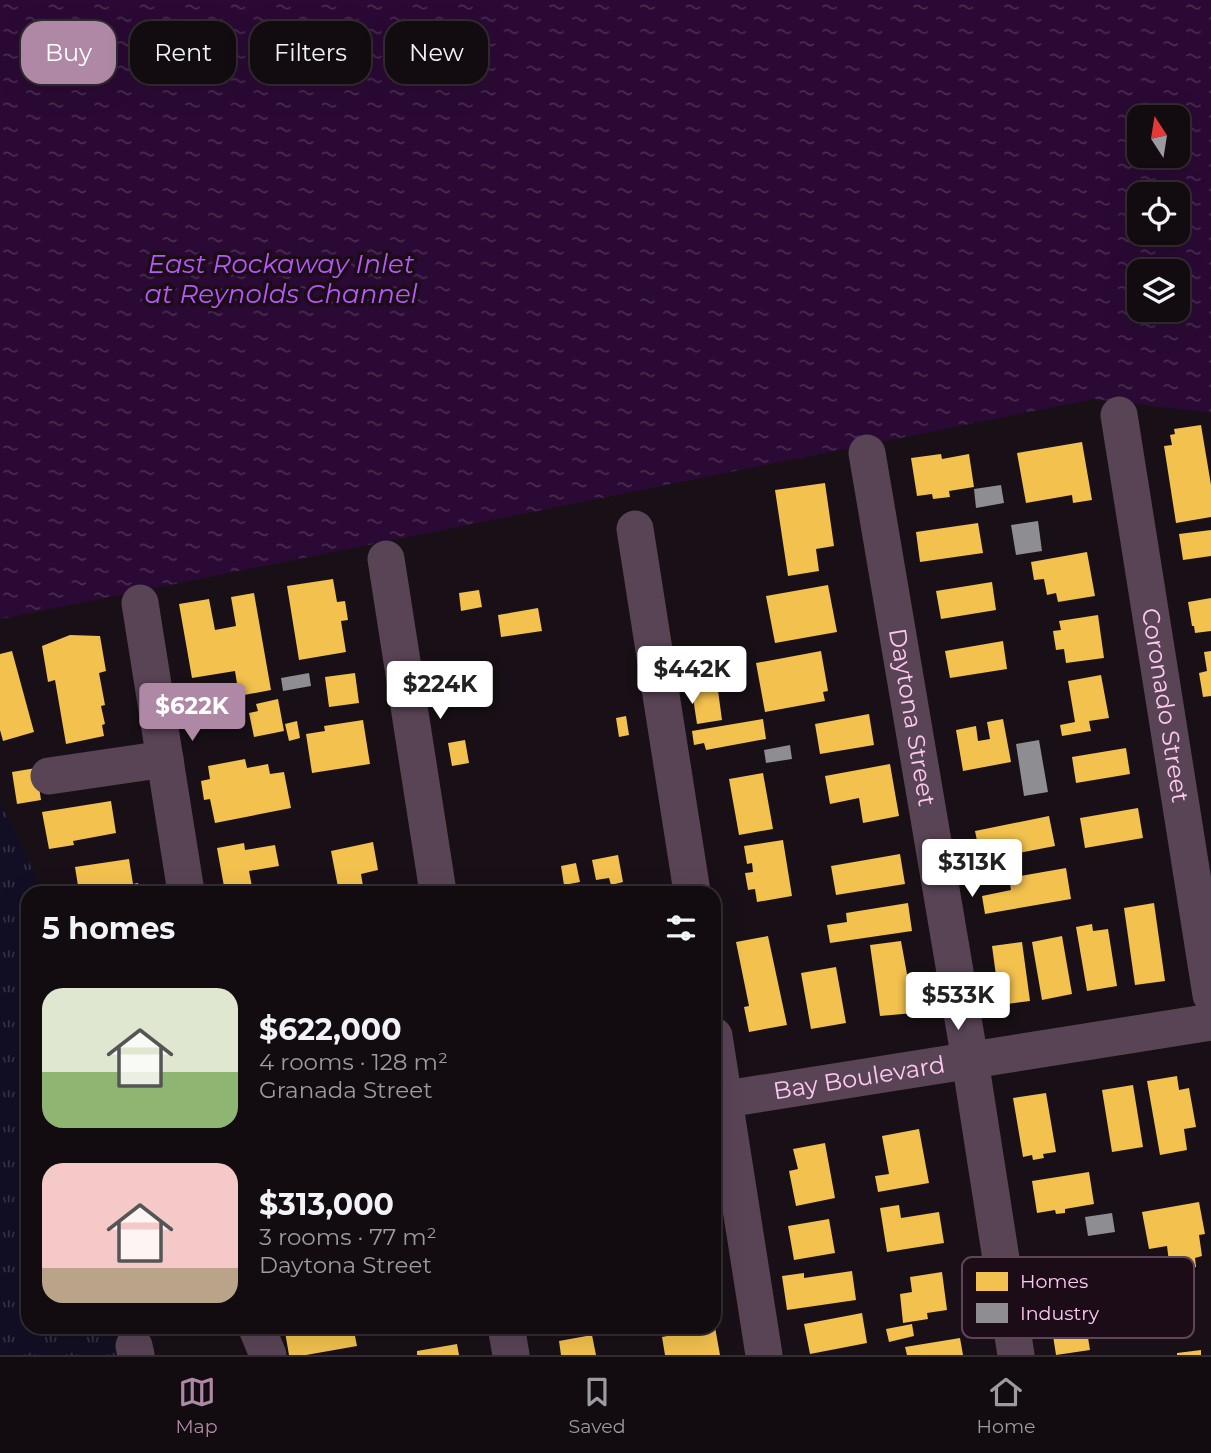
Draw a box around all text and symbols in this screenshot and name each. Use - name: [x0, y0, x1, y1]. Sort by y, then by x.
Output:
- chip: Buy: [21, 21, 116, 84]
- chip: Rent: [130, 21, 236, 84]
- chip: Filters: [250, 21, 371, 84]
- chip: New: [385, 21, 488, 84]
- north arrow: [1127, 105, 1190, 168]
- map controls: [1127, 105, 1190, 322]
- button: locate: [1127, 182, 1190, 245]
- water label: East Rockaway Inlet at Reynolds Channel: [144, 248, 418, 310]
- button: layers: [1127, 259, 1190, 322]
- street label: Coronado Street: [1136, 606, 1195, 805]
- street label: Daytona Street: [883, 626, 942, 809]
- pin: $442K: [643, 646, 741, 706]
- text: $442K: [653, 655, 731, 683]
- pin: $224K: [391, 662, 489, 721]
- text: $224K: [403, 670, 477, 698]
- pin: $622K: [143, 684, 241, 743]
- text: $622K: [155, 692, 229, 720]
- pin: $313K: [923, 839, 1021, 899]
- text: $313K: [938, 848, 1006, 876]
- icon: filters: [662, 909, 700, 947]
- text: 5 homes: [42, 910, 175, 947]
- pin: $533K: [909, 972, 1007, 1032]
- text: $533K: [922, 981, 994, 1009]
- text: $622,000: [259, 1011, 402, 1048]
- icon: home: [98, 1016, 182, 1100]
- text: 4 rooms · 128 m²: [259, 1048, 448, 1076]
- street label: Bay Boulevard: [771, 1049, 947, 1105]
- text: Granada Street: [259, 1076, 432, 1104]
- text: $313,000: [259, 1186, 394, 1223]
- icon: home: [98, 1191, 182, 1275]
- text: 3 rooms · 77 m²: [259, 1223, 437, 1251]
- text: Daytona Street: [259, 1251, 432, 1279]
- legend: [962, 1257, 1194, 1338]
- text: Homes: [1020, 1270, 1088, 1293]
- text: Industry: [1020, 1302, 1100, 1325]
- tab: Map: [175, 1373, 218, 1438]
- tab: Saved: [569, 1373, 626, 1438]
- tab: Home: [977, 1373, 1036, 1438]

